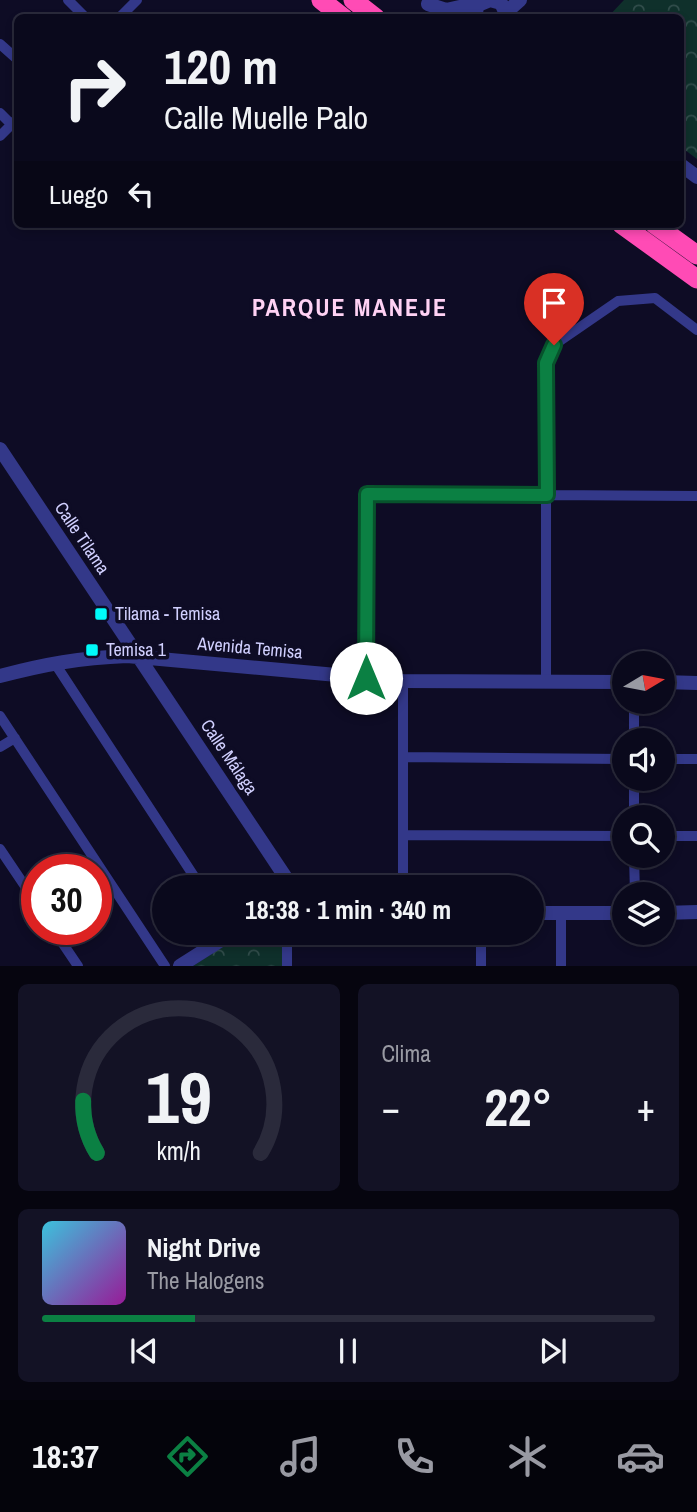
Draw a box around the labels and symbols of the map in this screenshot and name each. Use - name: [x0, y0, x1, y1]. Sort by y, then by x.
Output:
- pin: [524, 273, 584, 345]
- district label: PARQUE MANEJE: [252, 291, 448, 323]
- street label: Calle Tilama: [49, 497, 116, 579]
- place label: Tilama - Temisa: [115, 601, 220, 626]
- marker: Tilama - Temisa: [93, 606, 109, 622]
- street label: Avenida Temisa: [195, 630, 304, 665]
- place label: Temisa 1: [106, 637, 167, 662]
- position arrow: [329, 641, 403, 715]
- marker: Temisa 1: [84, 642, 100, 658]
- north arrow: [612, 651, 676, 714]
- street label: Calle Málaga: [195, 714, 264, 799]
- speed limit sign: 30: [21, 854, 112, 945]

